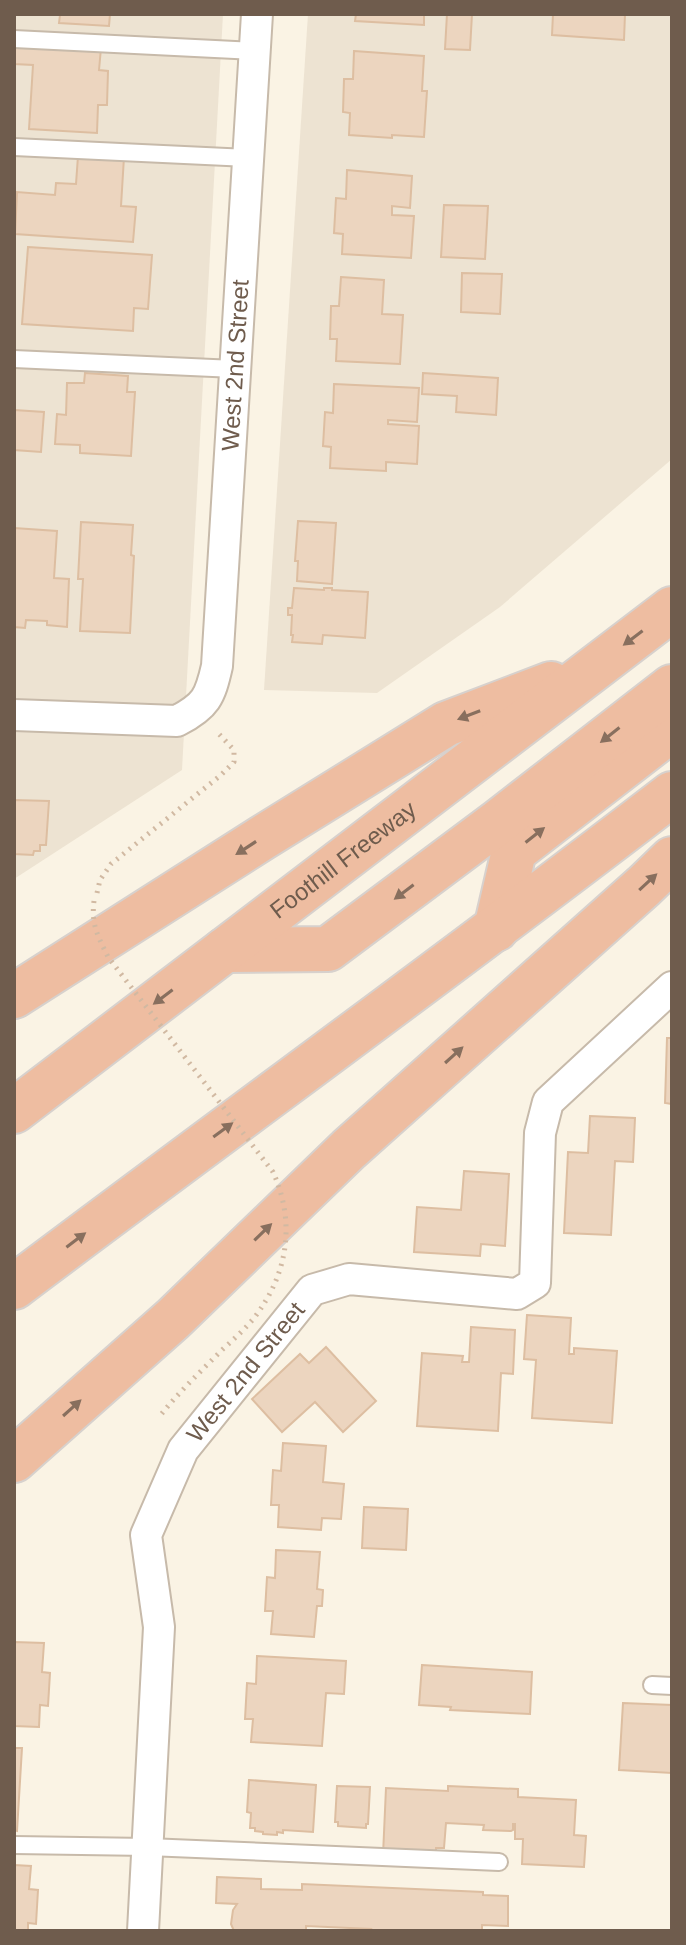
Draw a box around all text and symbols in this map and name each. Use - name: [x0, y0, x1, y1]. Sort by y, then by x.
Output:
- street label: West 2nd Street: [216, 278, 254, 452]
- one-way arrow: [623, 630, 643, 646]
- one-way arrow: [457, 709, 481, 722]
- one-way arrow: [600, 726, 620, 742]
- street label: Foothill Freeway: [265, 795, 421, 924]
- one-way arrow: [525, 828, 545, 844]
- one-way arrow: [235, 840, 257, 855]
- one-way arrow: [638, 874, 657, 892]
- one-way arrow: [393, 884, 414, 900]
- one-way arrow: [153, 989, 173, 1005]
- one-way arrow: [445, 1047, 464, 1065]
- one-way arrow: [212, 1123, 233, 1139]
- one-way arrow: [253, 1223, 272, 1242]
- one-way arrow: [66, 1232, 86, 1248]
- street label: West 2nd Street: [181, 1296, 310, 1447]
- one-way arrow: [63, 1400, 82, 1418]

